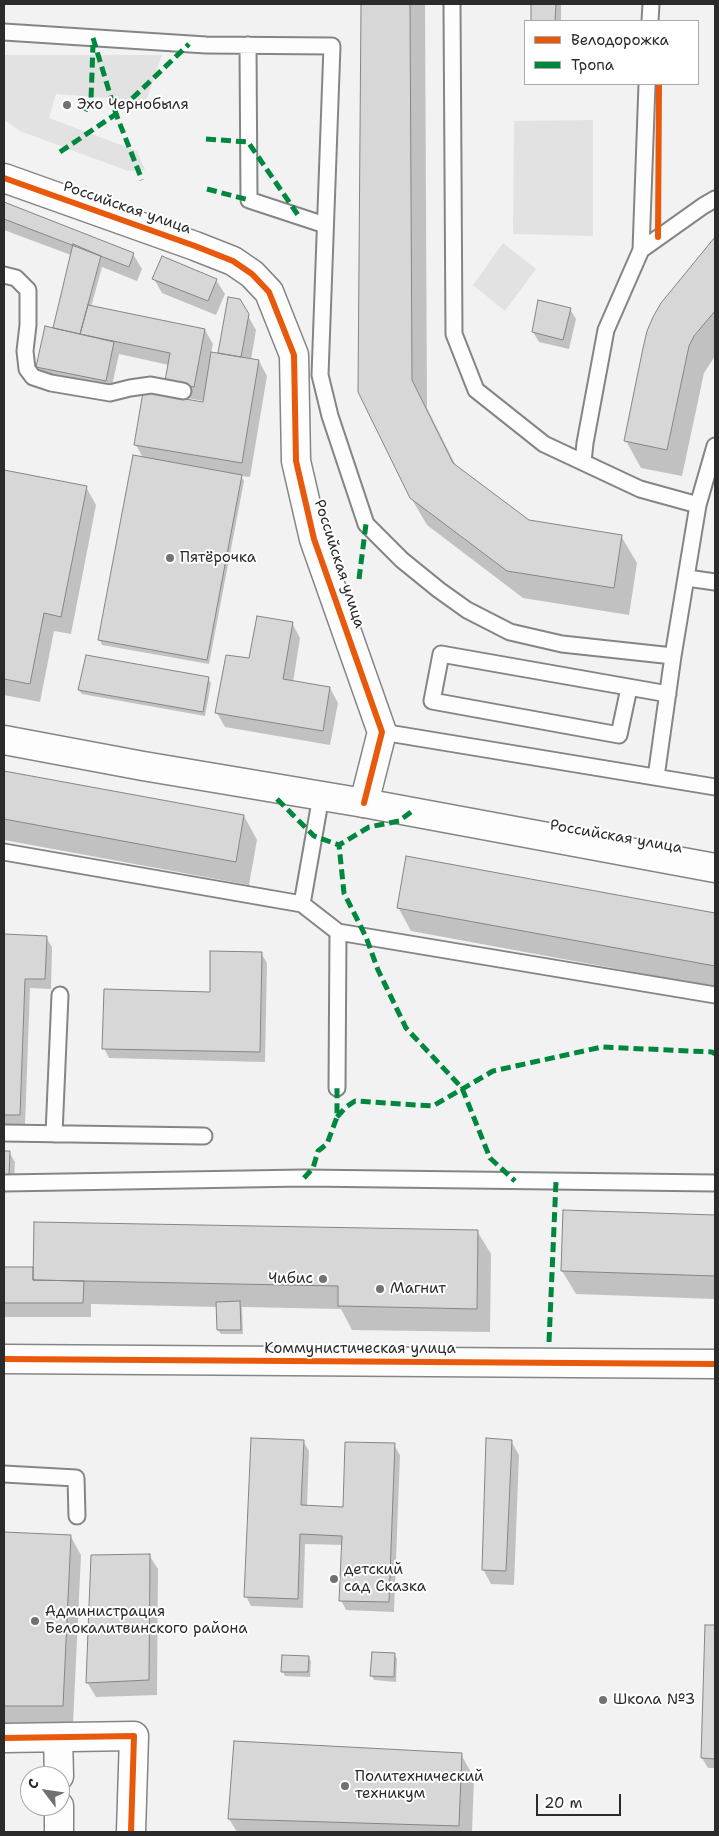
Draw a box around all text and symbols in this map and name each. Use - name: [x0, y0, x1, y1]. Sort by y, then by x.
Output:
- legend: [524, 20, 699, 85]
- text: Велодорожка: [571, 30, 669, 50]
- text: Тропа: [571, 55, 614, 75]
- place label: Эхо Чернобыля: [77, 96, 189, 114]
- marker: Эхо Чернобыля: [61, 99, 73, 111]
- street label: Российская улица: [61, 178, 193, 238]
- street label: Российская улица: [310, 497, 368, 631]
- place label: Пятёрочка: [180, 549, 256, 567]
- marker: Пятёрочка: [164, 552, 176, 564]
- street label: Российская улица: [548, 816, 684, 858]
- place label: Чибис: [268, 1270, 313, 1288]
- marker: Чибис: [317, 1273, 329, 1285]
- place label: Магнит: [390, 1280, 446, 1298]
- marker: Магнит: [374, 1283, 386, 1295]
- street label: Коммунистическая улица: [264, 1340, 456, 1358]
- place label: детский сад Сказка: [344, 1561, 426, 1596]
- marker: детский сад Сказка: [328, 1573, 340, 1585]
- place label: Администрация Белокалитвинского района: [45, 1603, 248, 1638]
- marker: Администрация Белокалитвинского района: [29, 1615, 41, 1627]
- place label: Школа №3: [613, 1691, 695, 1709]
- marker: Школа №3: [597, 1694, 609, 1706]
- north arrow: [20, 1766, 70, 1816]
- place label: Политехнический техникум: [355, 1768, 484, 1803]
- text: С: [23, 1775, 43, 1792]
- marker: Политехнический техникум: [339, 1780, 351, 1792]
- scale bar: [539, 1784, 624, 1816]
- text: 20 m: [544, 1793, 583, 1813]

